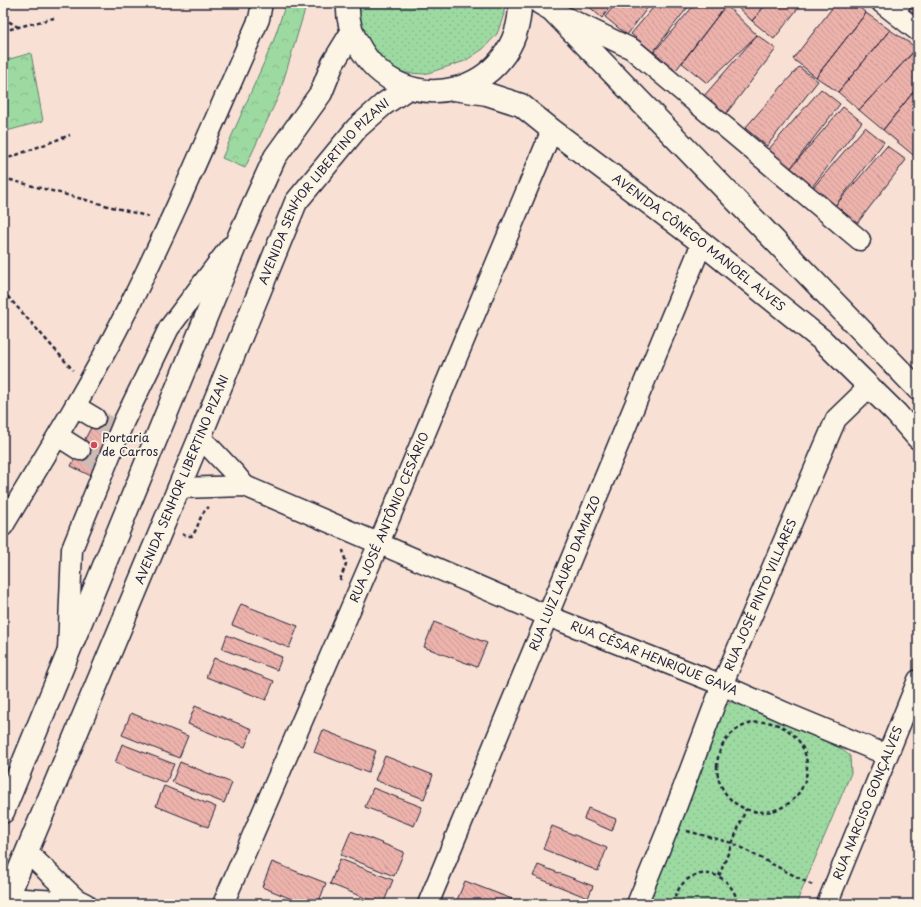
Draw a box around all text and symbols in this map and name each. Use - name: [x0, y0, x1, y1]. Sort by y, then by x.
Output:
- street label: AVENIDA SENHOR LIBERTINO PIZANI: [253, 93, 392, 287]
- street label: AVENIDA CÔNEGO MANOEL ALVES: [609, 169, 790, 315]
- street label: AVENIDA SENHOR LIBERTINO PIZANI: [130, 372, 233, 586]
- place label: Portaria de Carros: [102, 428, 159, 460]
- street label: RUA JOSÉ ANTÔNIO CESÁRIO: [344, 429, 433, 605]
- marker: Portaria de Carros: [89, 440, 99, 450]
- street label: RUA LUIZ LAURO DAMIAZO: [524, 492, 604, 653]
- street label: RUA JOSÉ PINTO VILLARES: [719, 515, 800, 674]
- street label: RUA CÉSAR HENRIQUE GAVA: [568, 616, 741, 699]
- street label: RUA NARCISO GONÇALVES: [828, 723, 906, 882]

